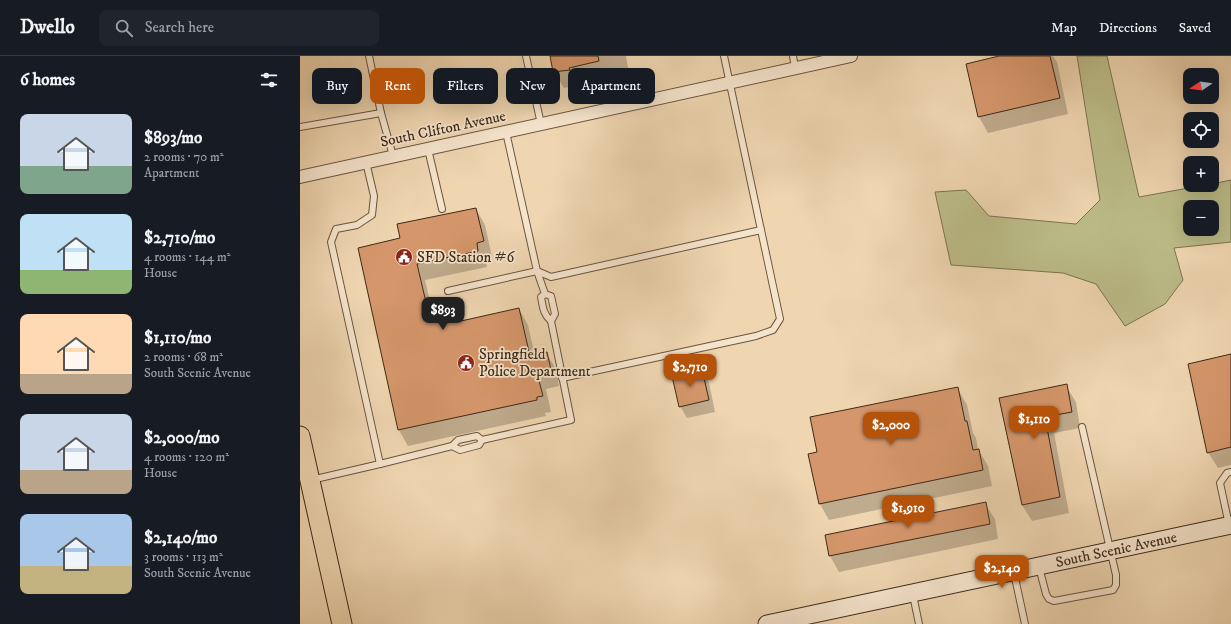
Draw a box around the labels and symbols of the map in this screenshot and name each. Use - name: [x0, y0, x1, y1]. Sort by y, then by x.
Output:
- north arrow: [1183, 68, 1219, 104]
- street label: South Clifton Avenue: [379, 106, 507, 152]
- public building icon: SFD Station #6: [394, 247, 414, 267]
- place label: SFD Station #6: [417, 248, 516, 267]
- pin: $893: [419, 297, 467, 331]
- place label: Springfield Police Department: [479, 345, 591, 381]
- public building icon: Springfield Police Department: [456, 353, 476, 373]
- pin: $2,710: [657, 354, 723, 388]
- pin: $1,110: [1001, 406, 1067, 440]
- pin: $2,000: [858, 412, 924, 446]
- pin: $1,910: [875, 495, 941, 529]
- street label: South Scenic Avenue: [1054, 527, 1179, 572]
- pin: $2,140: [969, 555, 1035, 589]

